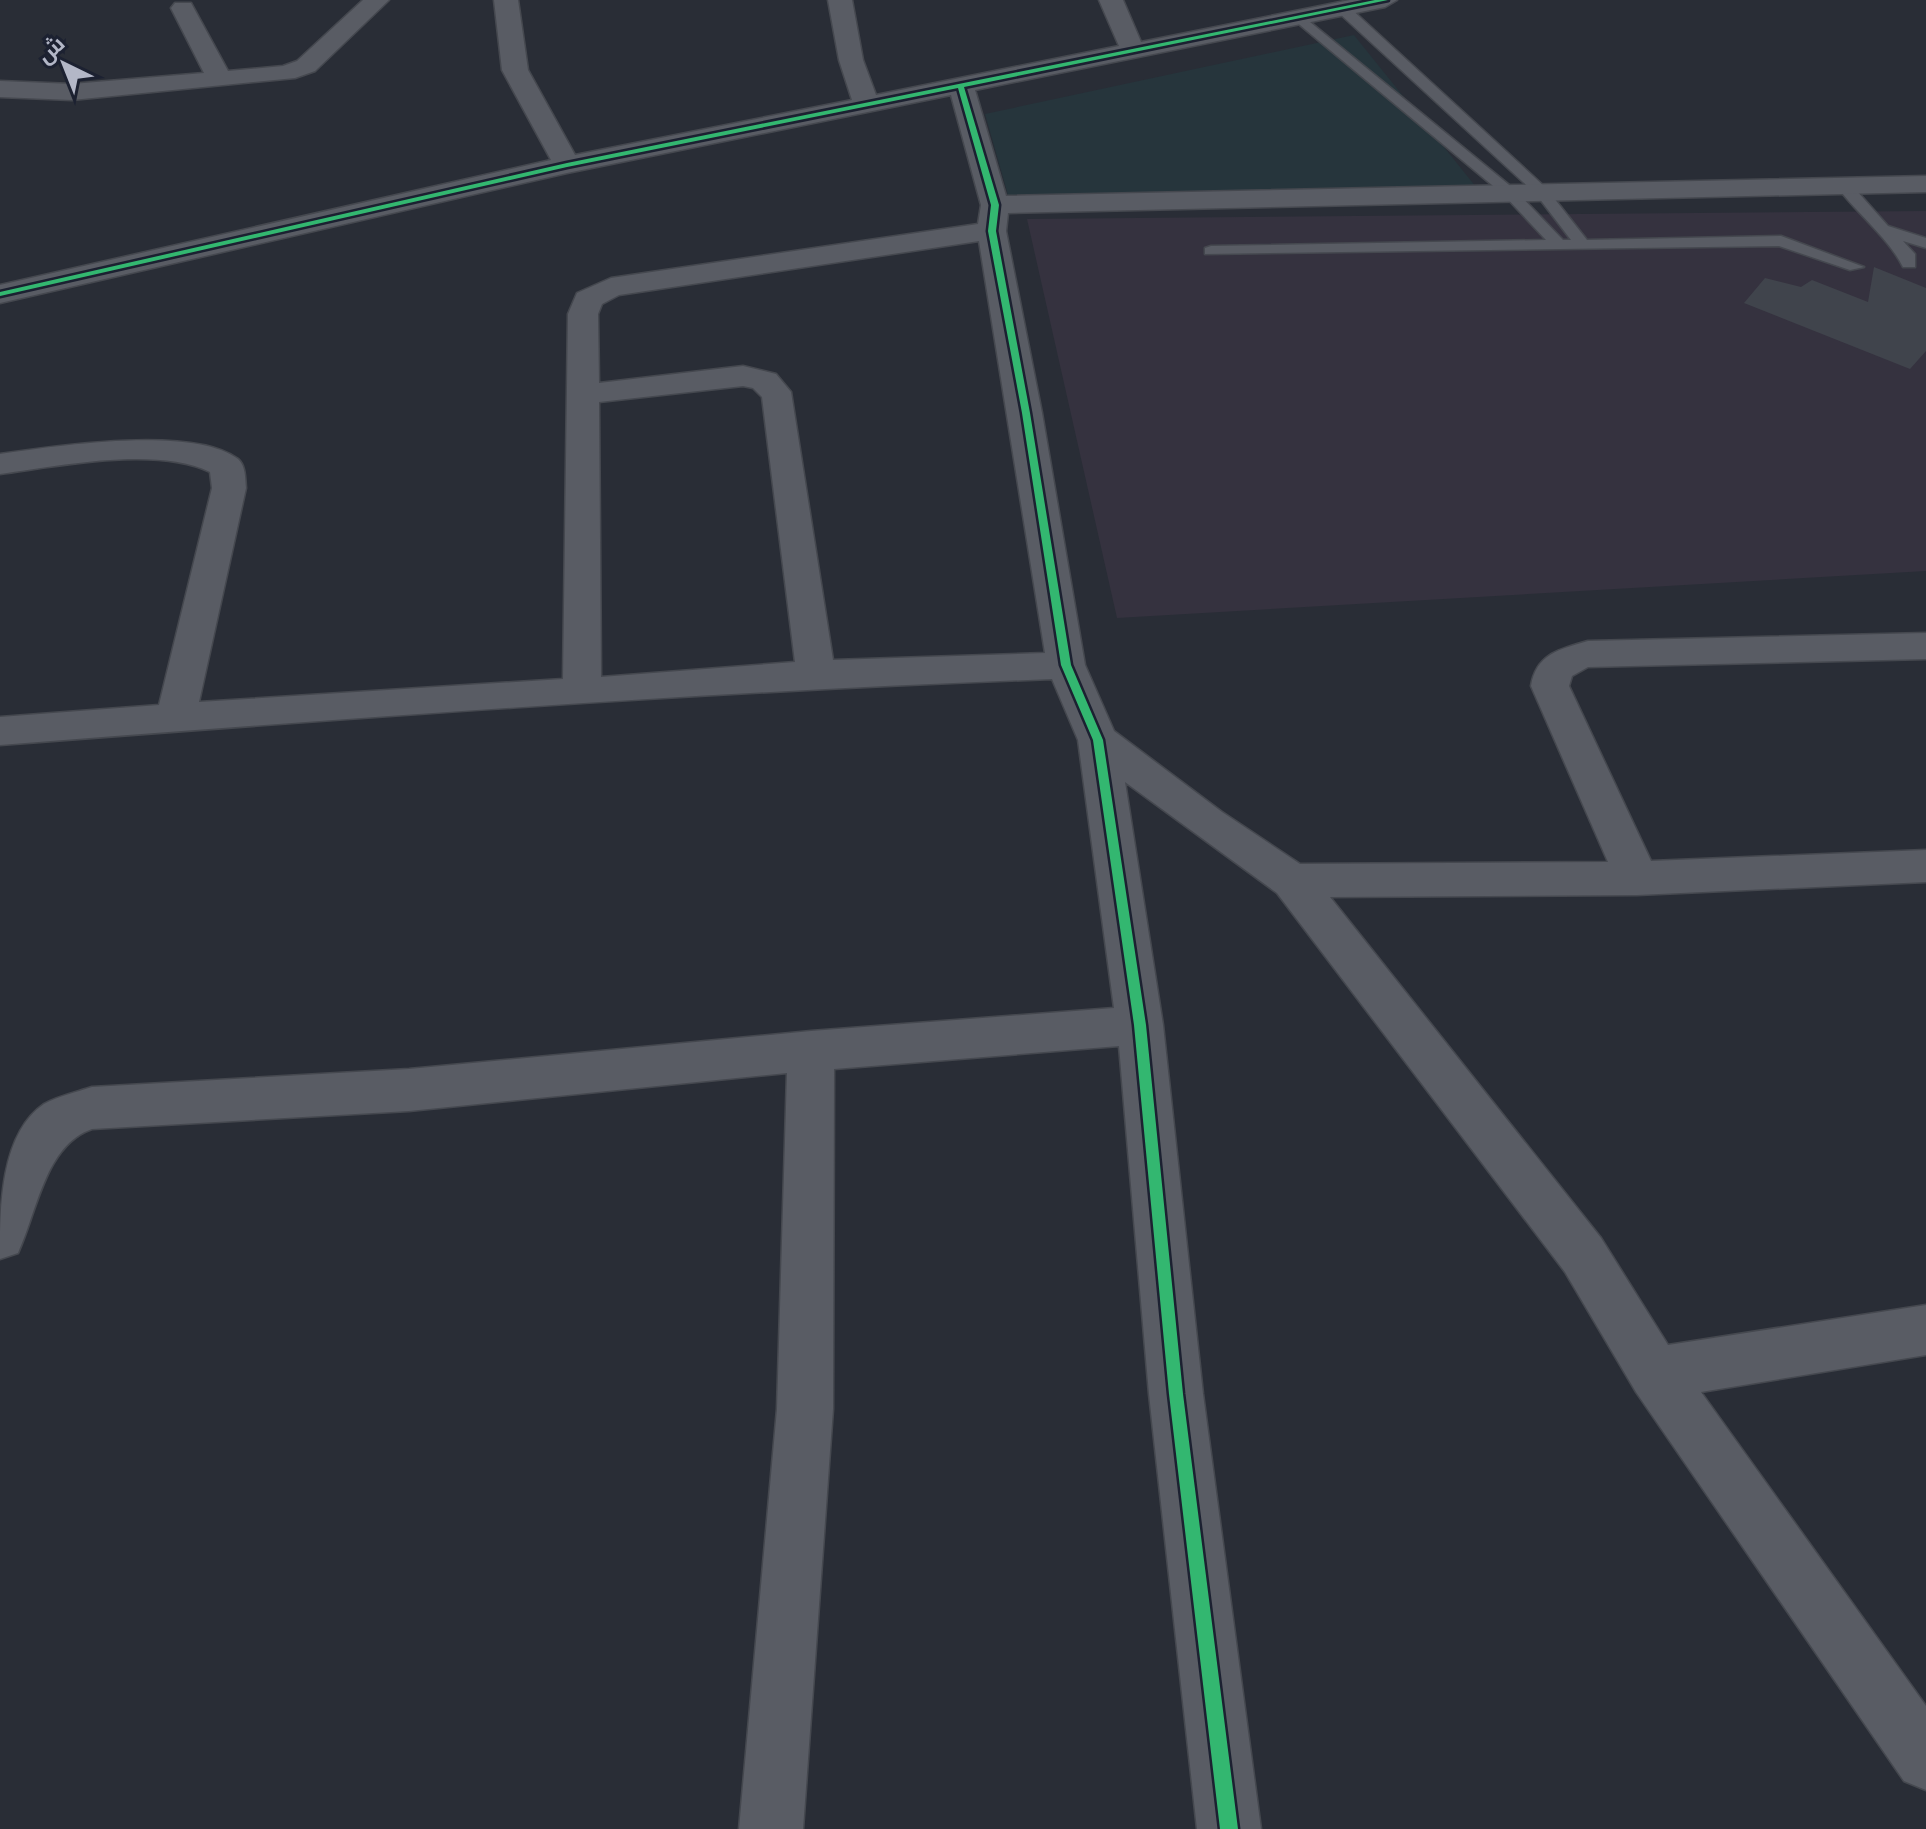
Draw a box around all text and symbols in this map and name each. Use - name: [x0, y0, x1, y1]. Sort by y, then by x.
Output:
- north arrow: [24, 24, 104, 104]
- text: ش: [30, 30, 70, 69]

